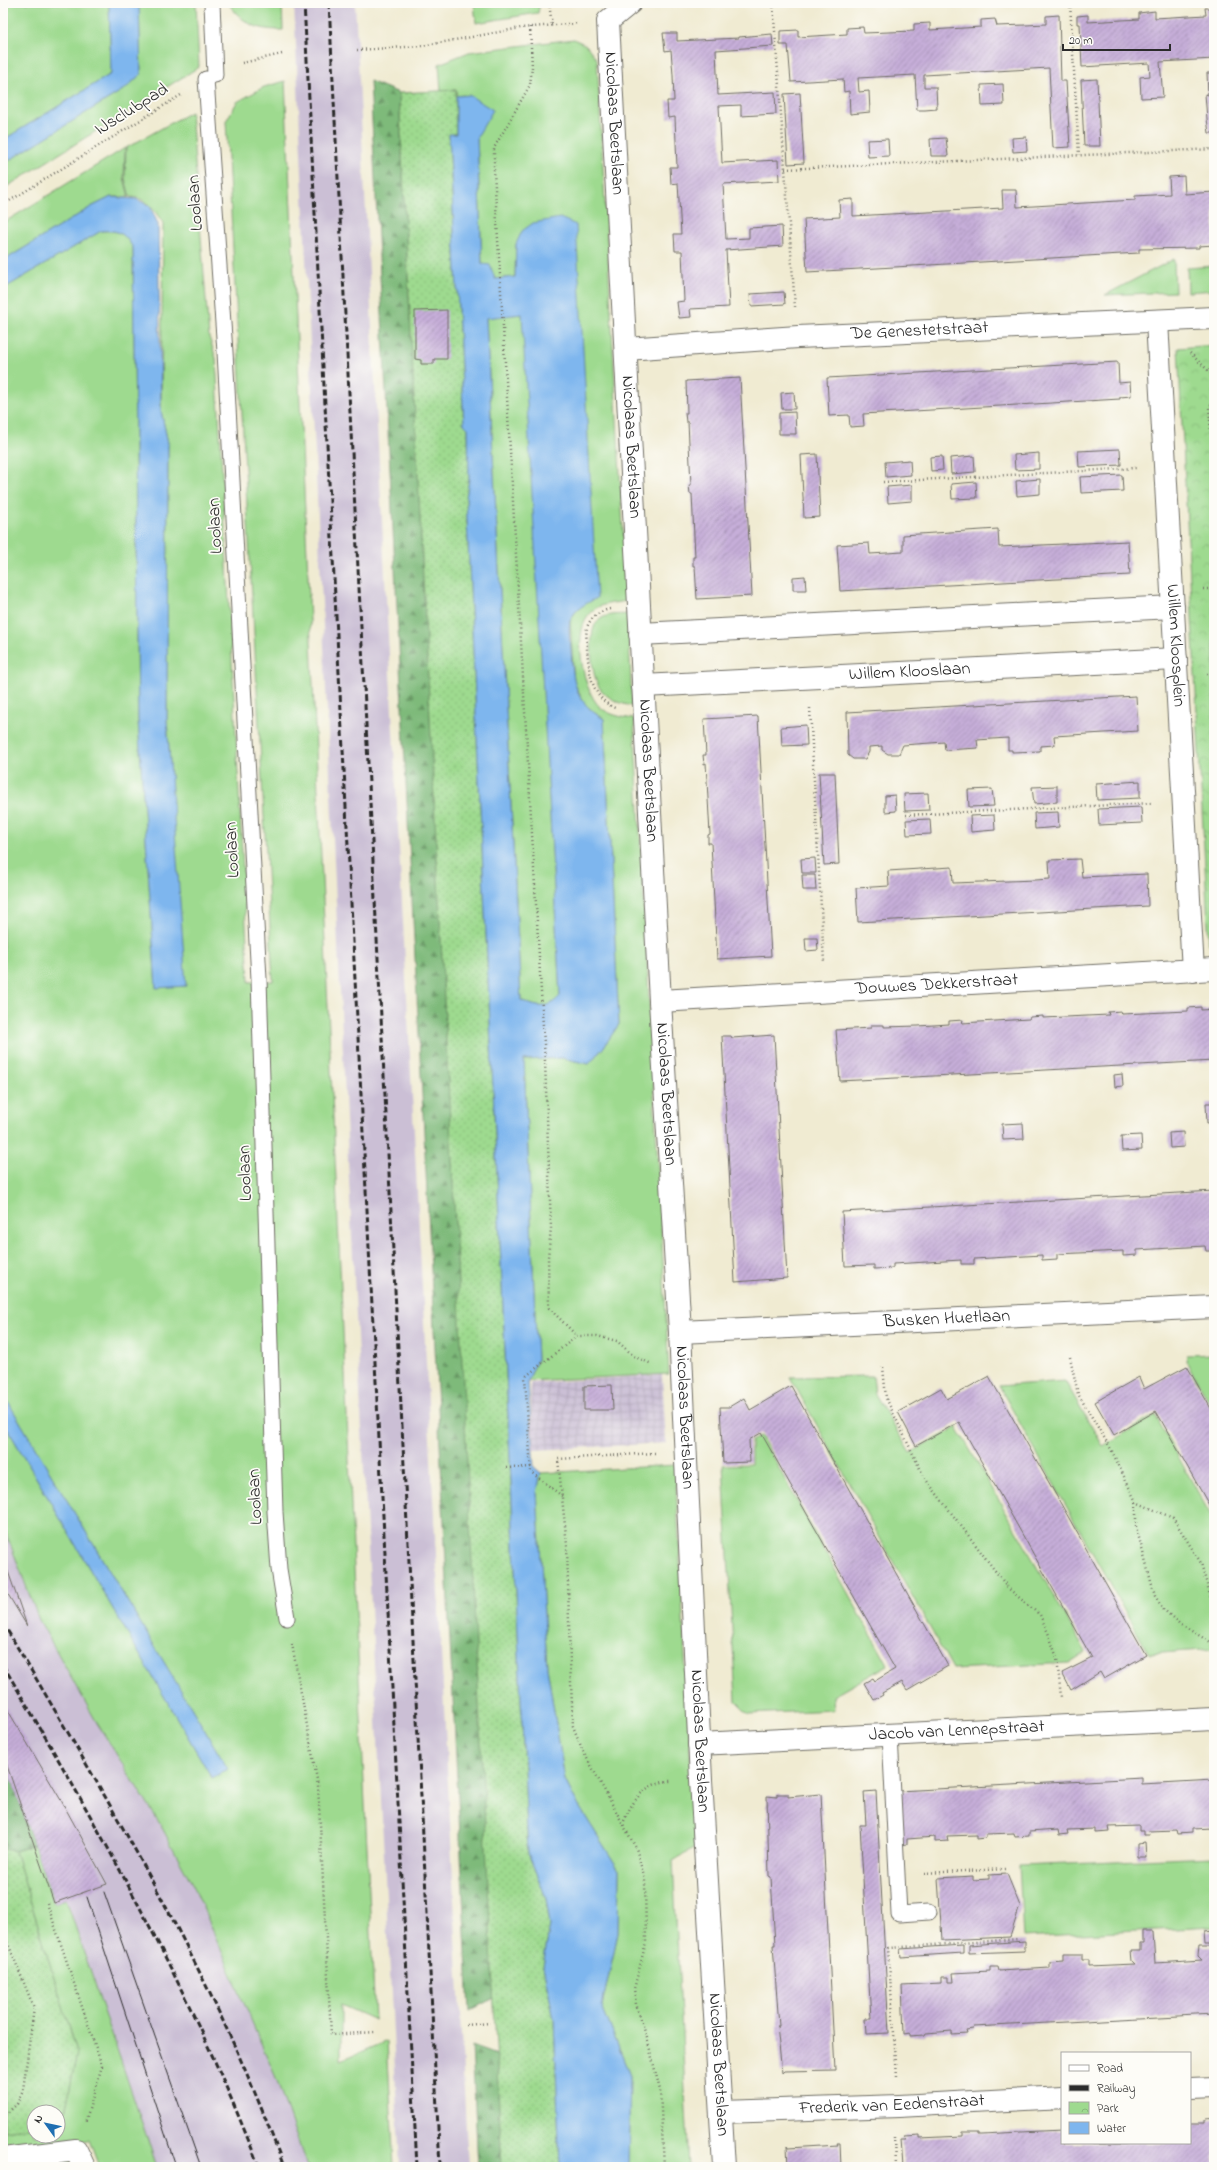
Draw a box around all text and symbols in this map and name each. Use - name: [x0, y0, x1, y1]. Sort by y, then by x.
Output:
- scale bar: [1063, 26, 1170, 52]
- text: 20 m: [1069, 32, 1092, 50]
- street label: Nicolaas Beetslaan: [597, 51, 630, 196]
- street label: IJsclubpad: [90, 77, 174, 143]
- street label: Loolaan: [181, 174, 211, 232]
- street label: De Genestetstraat: [849, 315, 989, 348]
- street label: Nicolaas Beetslaan: [614, 375, 647, 519]
- street label: Loolaan: [202, 497, 230, 555]
- street label: Willem Kloosplein: [1159, 583, 1191, 708]
- street label: Willem Klooslaan: [848, 656, 971, 689]
- street label: Nicolaas Beetslaan: [631, 698, 665, 843]
- street label: Loolaan: [219, 821, 247, 879]
- street label: Douwes Dekkerstraat: [853, 967, 1019, 1003]
- street label: Nicolaas Beetslaan: [648, 1022, 683, 1166]
- street label: Loolaan: [232, 1144, 260, 1202]
- street label: Busken Huetlaan: [882, 1304, 1011, 1336]
- street label: Nicolaas Beetslaan: [668, 1345, 700, 1490]
- street label: Loolaan: [242, 1468, 270, 1526]
- street label: Nicolaas Beetslaan: [683, 1669, 716, 1814]
- street label: Jacob van Lennepstraat: [868, 1714, 1045, 1749]
- street label: Nicolaas Beetslaan: [701, 1992, 735, 2137]
- legend: [1061, 2052, 1191, 2144]
- text: Road: [1097, 2060, 1123, 2078]
- text: Railway: [1097, 2080, 1136, 2099]
- street label: Frederik van Eedenstraat: [798, 2088, 985, 2122]
- text: Park: [1097, 2100, 1119, 2118]
- north arrow: [26, 2104, 66, 2144]
- text: N: [30, 2112, 47, 2127]
- text: Water: [1097, 2120, 1126, 2138]

